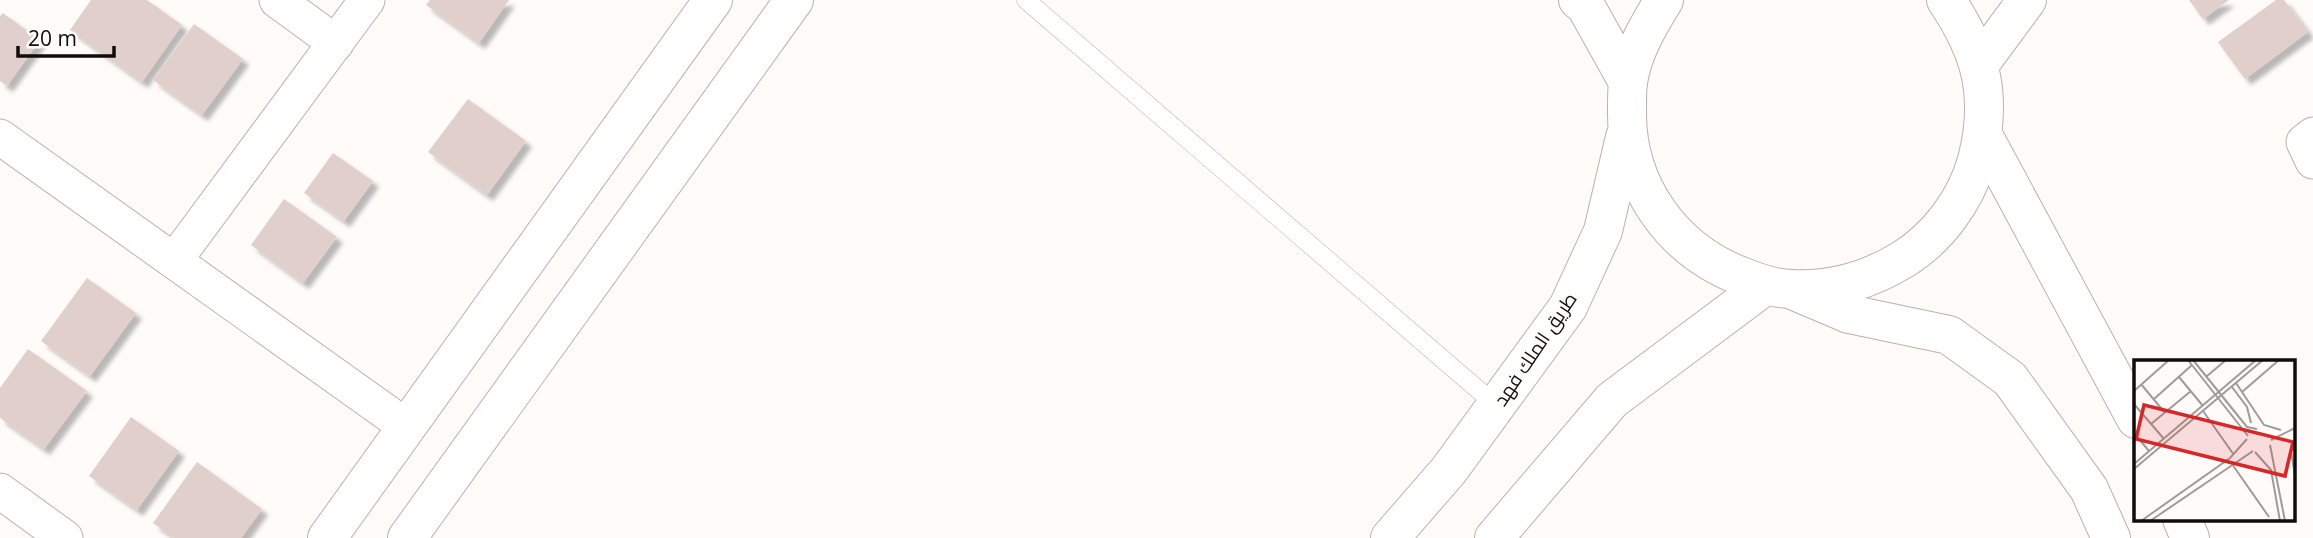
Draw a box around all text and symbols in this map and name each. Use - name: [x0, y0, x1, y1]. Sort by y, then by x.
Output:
- scale bar: [18, 14, 114, 58]
- text: 20 m: [28, 24, 77, 52]
- street label: طريق الملك فهد: [1487, 287, 1583, 411]
- inset map: [2134, 360, 2296, 520]

